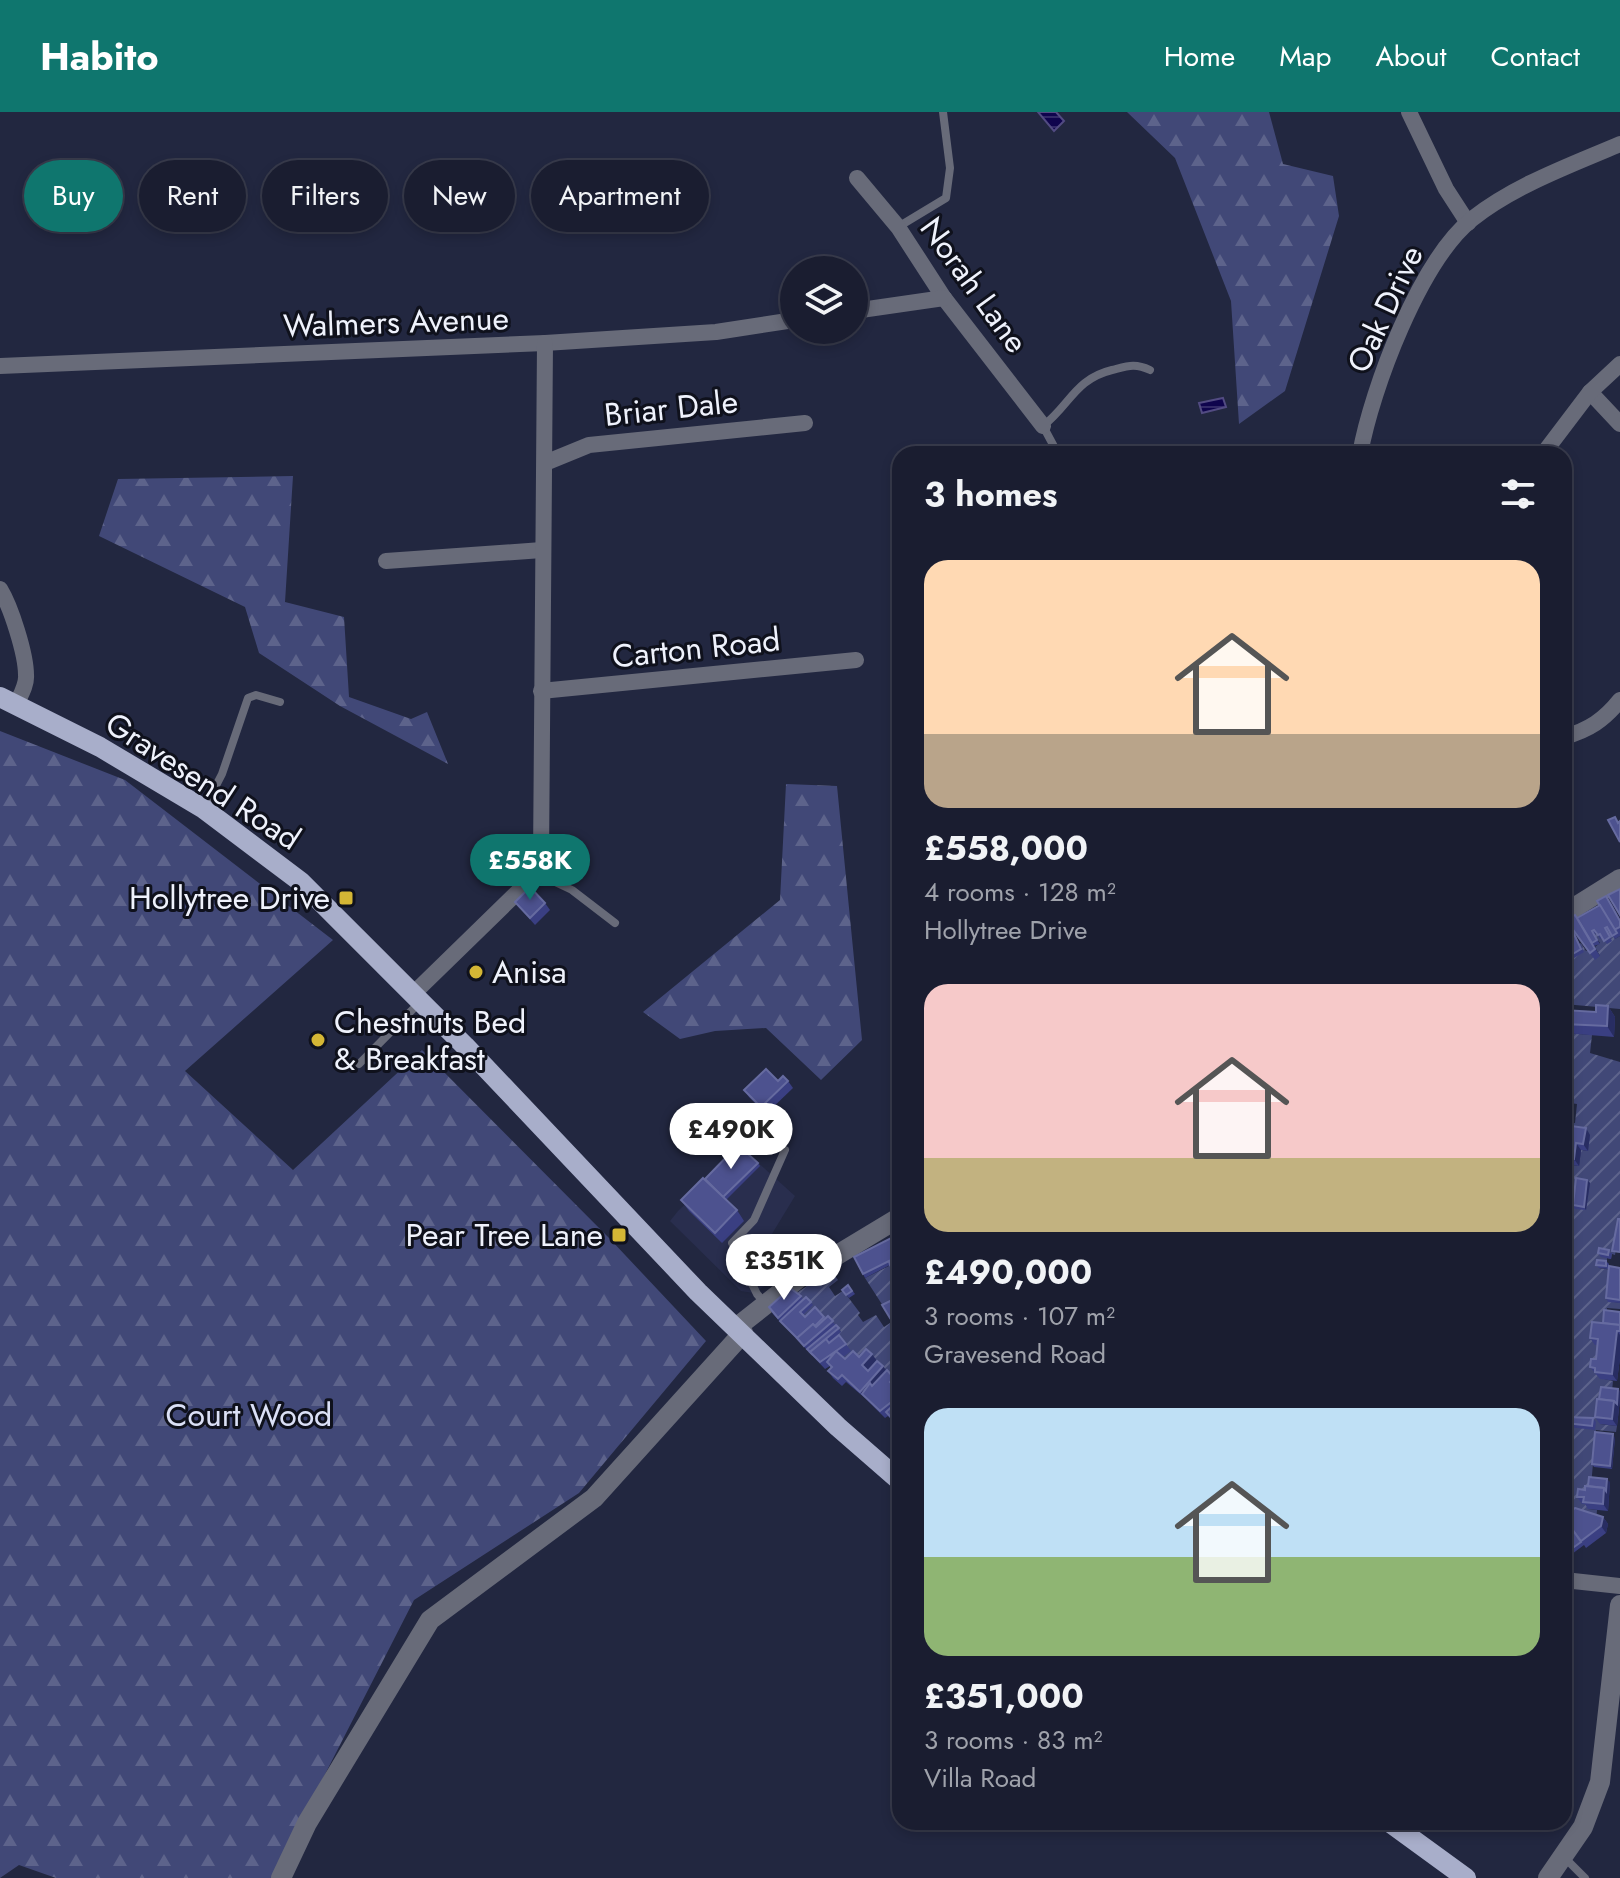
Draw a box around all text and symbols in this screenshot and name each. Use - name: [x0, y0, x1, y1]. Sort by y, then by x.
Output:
- text: Habito: [40, 29, 159, 84]
- text: Home: [1164, 36, 1235, 77]
- text: Map: [1279, 36, 1331, 77]
- text: About: [1375, 36, 1447, 77]
- text: Contact: [1491, 36, 1580, 77]
- chip: Buy: [24, 160, 123, 232]
- chip: Rent: [139, 160, 246, 232]
- chip: Filters: [262, 160, 388, 232]
- chip: New: [404, 160, 515, 232]
- chip: Apartment: [531, 160, 709, 232]
- street label: Norah Lane: [909, 208, 1039, 362]
- street label: Oak Drive: [1336, 238, 1434, 380]
- map controls: [780, 256, 868, 344]
- button: layers: [780, 256, 868, 344]
- street label: Walmers Avenue: [282, 295, 510, 349]
- street label: Briar Dale: [602, 378, 740, 438]
- text: 3 homes: [924, 470, 1058, 519]
- icon: filters: [1496, 472, 1540, 516]
- icon: home: [1160, 612, 1304, 756]
- street label: Carton Road: [610, 616, 782, 680]
- street label: Gravesend Road: [96, 701, 310, 861]
- text: £558,000: [924, 824, 1088, 873]
- pin: £558K: [474, 834, 586, 902]
- text: £558K: [488, 841, 572, 879]
- text: 4 rooms · 128 m²: [924, 873, 1116, 911]
- place label: Hollytree Drive: [129, 875, 330, 921]
- marker: Hollytree Drive: [337, 889, 355, 907]
- text: Hollytree Drive: [924, 911, 1087, 949]
- place label: Anisa: [492, 949, 567, 995]
- marker: Anisa: [467, 963, 485, 981]
- place label: Chestnuts Bed & Breakfast: [334, 999, 526, 1082]
- marker: Chestnuts Bed & Breakfast: [309, 1031, 327, 1049]
- icon: home: [1160, 1036, 1304, 1180]
- pin: £490K: [675, 1103, 787, 1171]
- text: £490K: [688, 1110, 774, 1148]
- place label: Pear Tree Lane: [406, 1212, 603, 1258]
- marker: Pear Tree Lane: [610, 1226, 628, 1244]
- pin: £351K: [728, 1234, 840, 1302]
- text: £351K: [744, 1241, 824, 1279]
- text: £490,000: [924, 1248, 1092, 1297]
- text: 3 rooms · 107 m²: [924, 1297, 1115, 1335]
- text: Gravesend Road: [924, 1335, 1106, 1373]
- park label: Court Wood: [166, 1392, 332, 1438]
- icon: home: [1160, 1460, 1304, 1604]
- text: £351,000: [924, 1672, 1084, 1721]
- text: 3 rooms · 83 m²: [924, 1721, 1103, 1759]
- text: Villa Road: [924, 1759, 1036, 1797]

